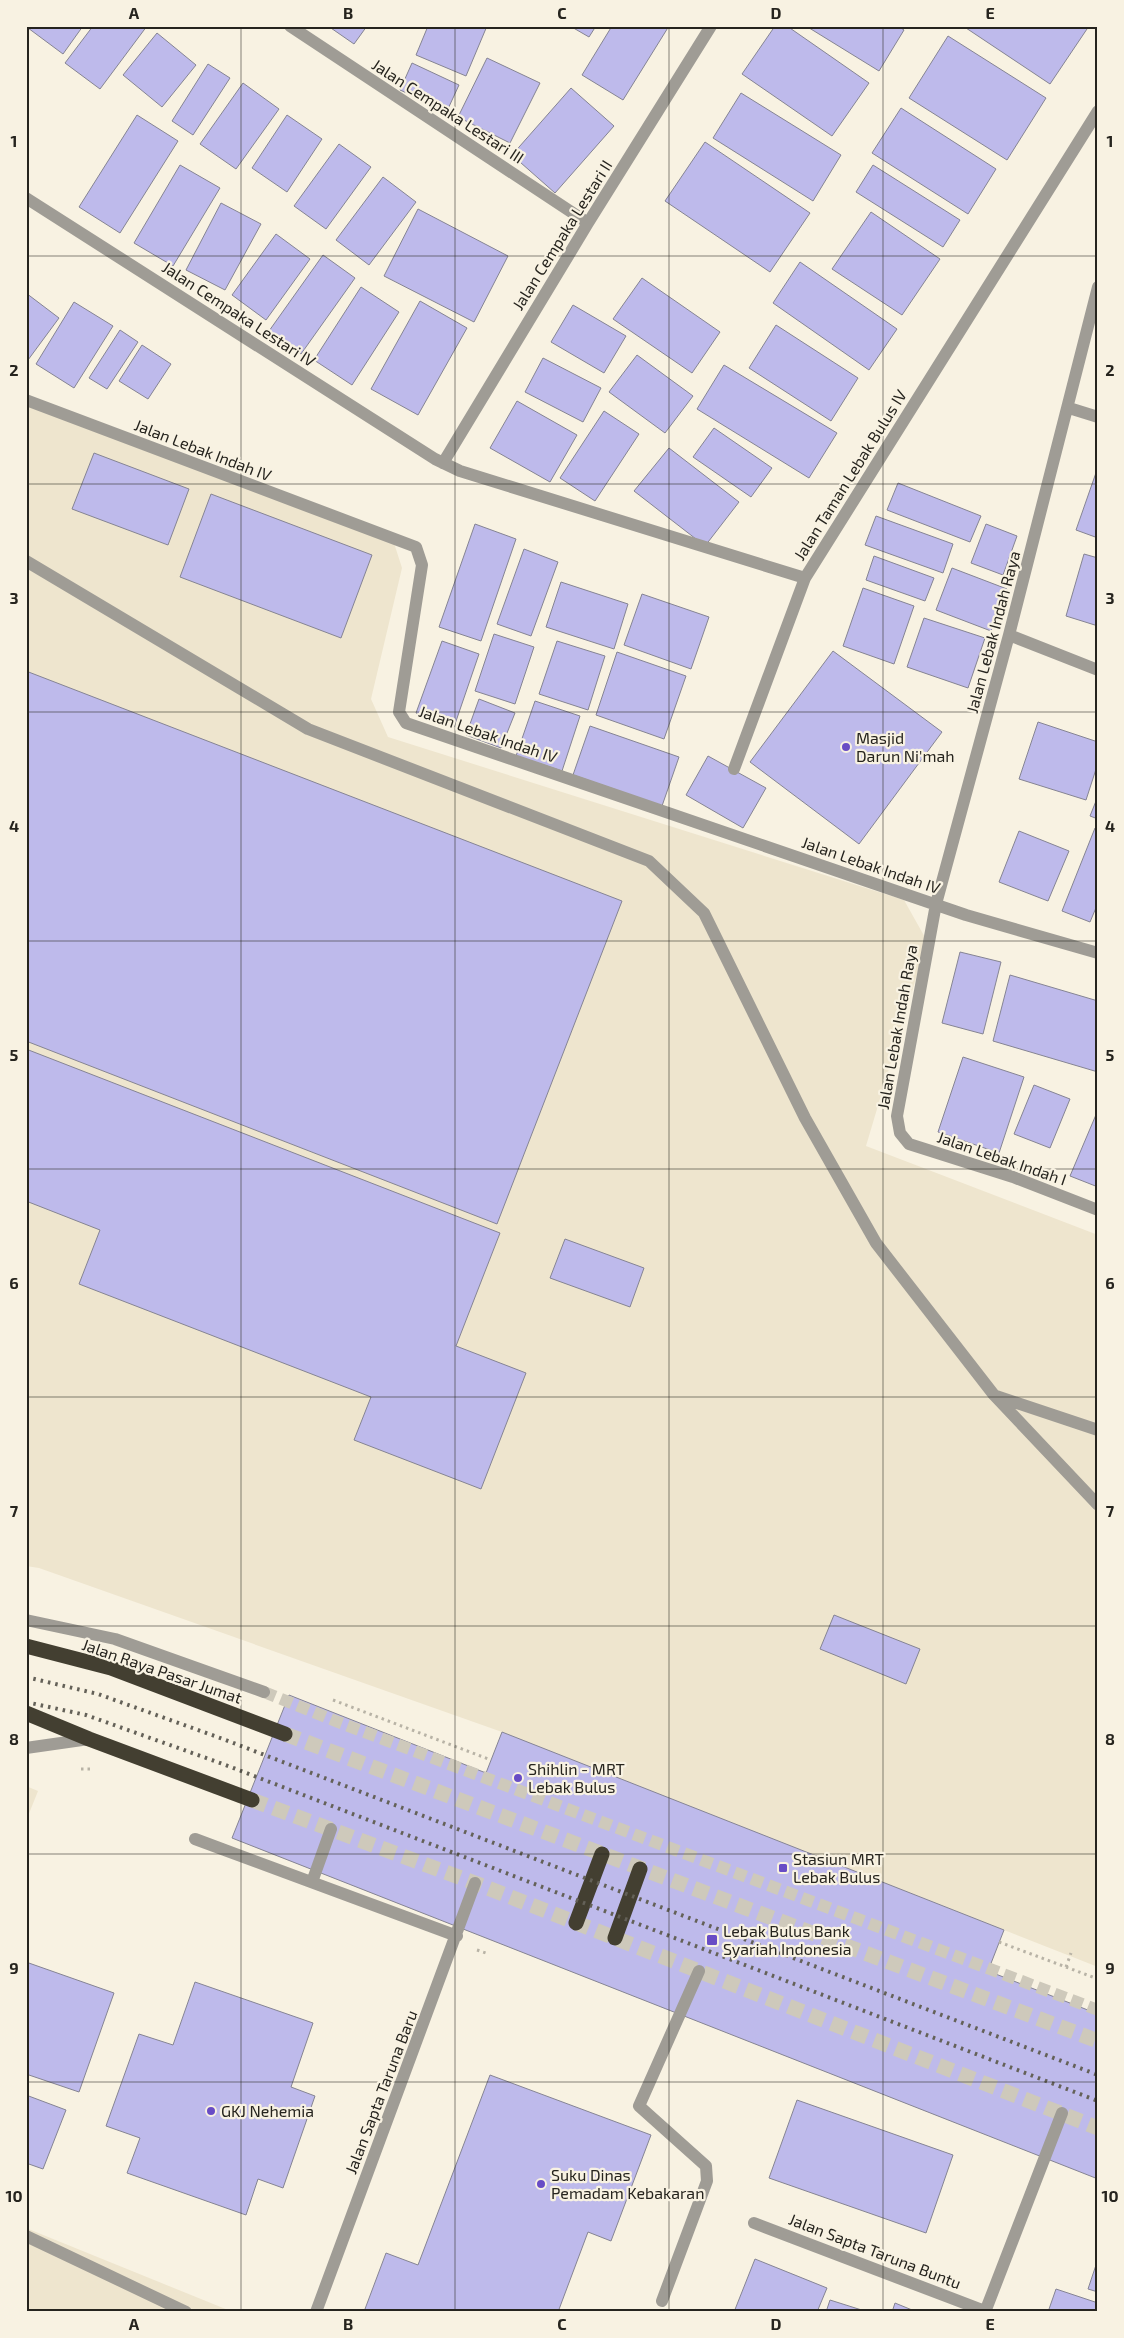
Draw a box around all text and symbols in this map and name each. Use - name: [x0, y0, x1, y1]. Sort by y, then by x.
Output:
- text: A: [129, 3, 140, 22]
- text: B: [343, 3, 353, 22]
- text: C: [557, 3, 567, 22]
- text: D: [771, 3, 782, 22]
- text: E: [985, 3, 995, 22]
- street label: Jalan Cempaka Lestari III: [369, 54, 528, 167]
- text: 1: [11, 131, 17, 150]
- text: 1: [1107, 131, 1113, 150]
- street label: Jalan Cempaka Lestari II: [508, 156, 615, 313]
- street label: Jalan Cempaka Lestari IV: [159, 257, 320, 370]
- text: 2: [9, 360, 19, 379]
- text: 2: [1105, 360, 1115, 379]
- street label: Jalan Taman Lebak Bulus IV: [789, 386, 910, 563]
- street label: Jalan Lebak Indah IV: [132, 415, 275, 484]
- street label: Jalan Lebak Indah Raya: [962, 549, 1023, 715]
- text: 3: [9, 588, 19, 607]
- text: 3: [1105, 588, 1115, 607]
- street label: Jalan Lebak Indah IV: [416, 701, 560, 766]
- place label: Masjid Darun Ni'mah: [856, 728, 955, 765]
- marker: Masjid Darun Ni'mah: [840, 741, 852, 753]
- text: 4: [9, 816, 19, 835]
- text: 4: [1105, 816, 1115, 835]
- street label: Jalan Lebak Indah IV: [799, 832, 943, 897]
- street label: Jalan Lebak Indah Raya: [873, 943, 920, 1111]
- text: 5: [10, 1045, 19, 1064]
- text: 5: [1106, 1045, 1115, 1064]
- street label: Jalan Lebak Indah I: [935, 1127, 1069, 1189]
- text: 6: [9, 1273, 19, 1292]
- text: 6: [1105, 1273, 1115, 1292]
- text: 7: [10, 1501, 19, 1520]
- text: 7: [1106, 1501, 1115, 1520]
- street label: Jalan Raya Pasar Jumat: [80, 1634, 245, 1707]
- text: 8: [9, 1729, 19, 1748]
- text: 8: [1105, 1729, 1115, 1748]
- place label: Shihlin - MRT Lebak Bulus: [528, 1759, 625, 1796]
- marker: Shihlin - MRT Lebak Bulus: [512, 1772, 524, 1784]
- place label: Stasiun MRT Lebak Bulus: [793, 1849, 884, 1886]
- marker: Stasiun MRT Lebak Bulus: [777, 1862, 789, 1874]
- place label: Lebak Bulus Bank Syariah Indonesia: [723, 1921, 852, 1958]
- marker: Lebak Bulus Bank Syariah Indonesia: [705, 1933, 719, 1947]
- text: 9: [9, 1958, 19, 1977]
- text: 9: [1105, 1958, 1115, 1977]
- street label: Jalan Sapta Taruna Baru: [341, 2007, 421, 2176]
- place label: GKJ Nehemia: [221, 2101, 314, 2120]
- marker: GKJ Nehemia: [205, 2105, 217, 2117]
- place label: Suku Dinas Pemadam Kebakaran: [551, 2165, 704, 2202]
- marker: Suku Dinas Pemadam Kebakaran: [535, 2178, 547, 2190]
- text: 10: [5, 2186, 23, 2205]
- text: 10: [1101, 2186, 1119, 2205]
- street label: Jalan Sapta Taruna Buntu: [786, 2209, 964, 2292]
- text: A: [129, 2314, 140, 2333]
- text: B: [343, 2314, 353, 2333]
- text: C: [557, 2314, 567, 2333]
- text: D: [771, 2314, 782, 2333]
- text: E: [985, 2314, 995, 2333]

